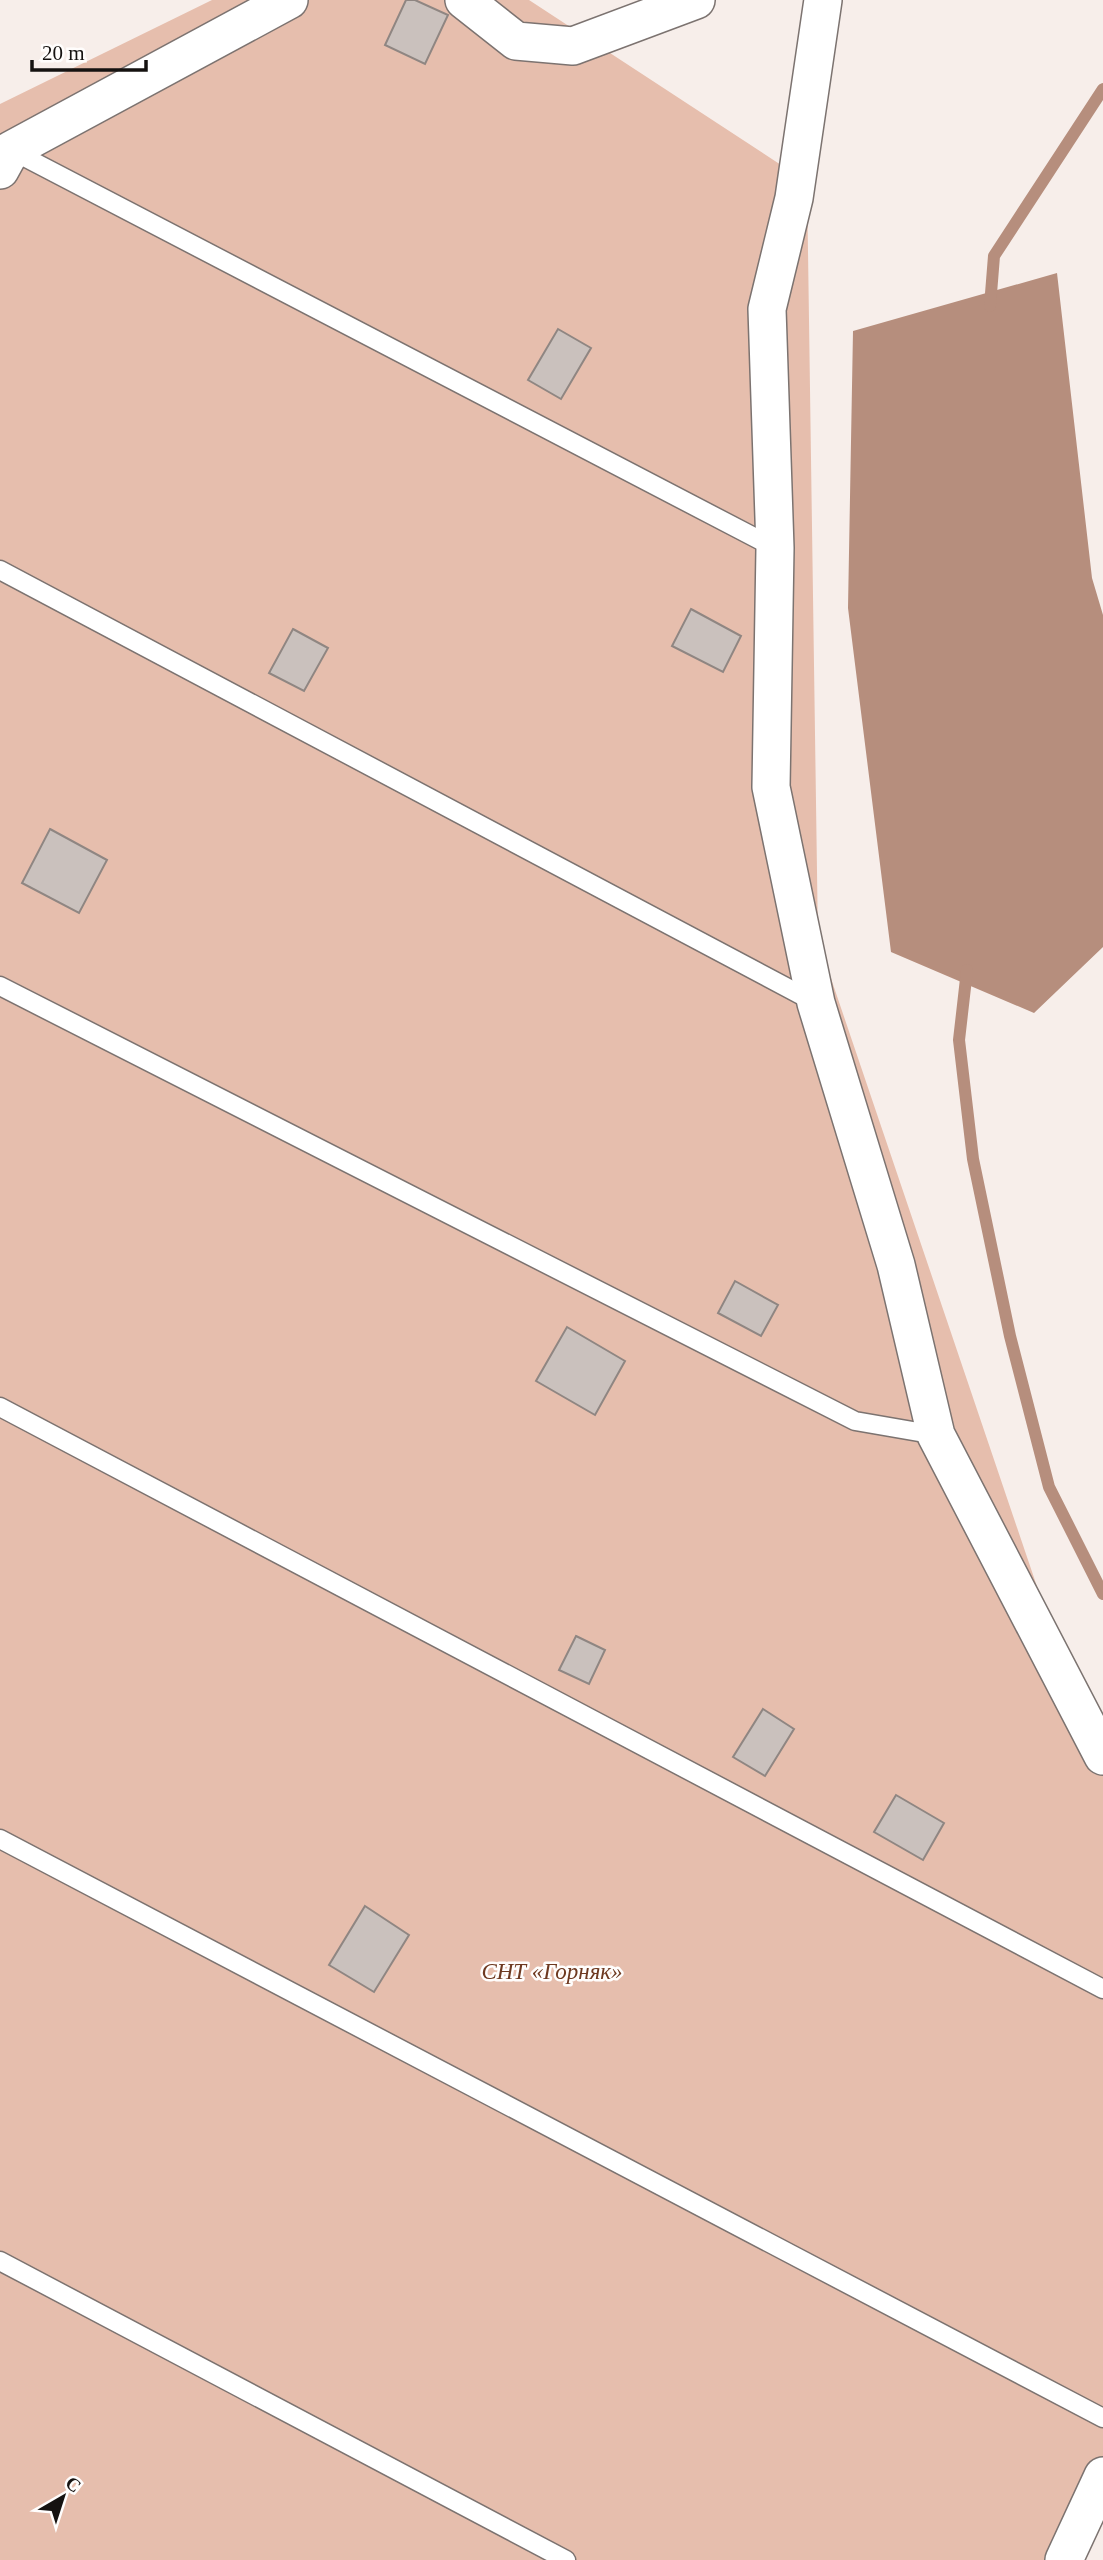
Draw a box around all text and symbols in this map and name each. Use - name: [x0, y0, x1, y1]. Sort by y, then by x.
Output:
- scale bar: [32, 28, 145, 72]
- text: 20 m: [42, 41, 85, 65]
- park label: СНТ «Горняк»: [481, 1959, 623, 1984]
- north arrow: [28, 2462, 98, 2532]
- text: С: [61, 2472, 85, 2497]

